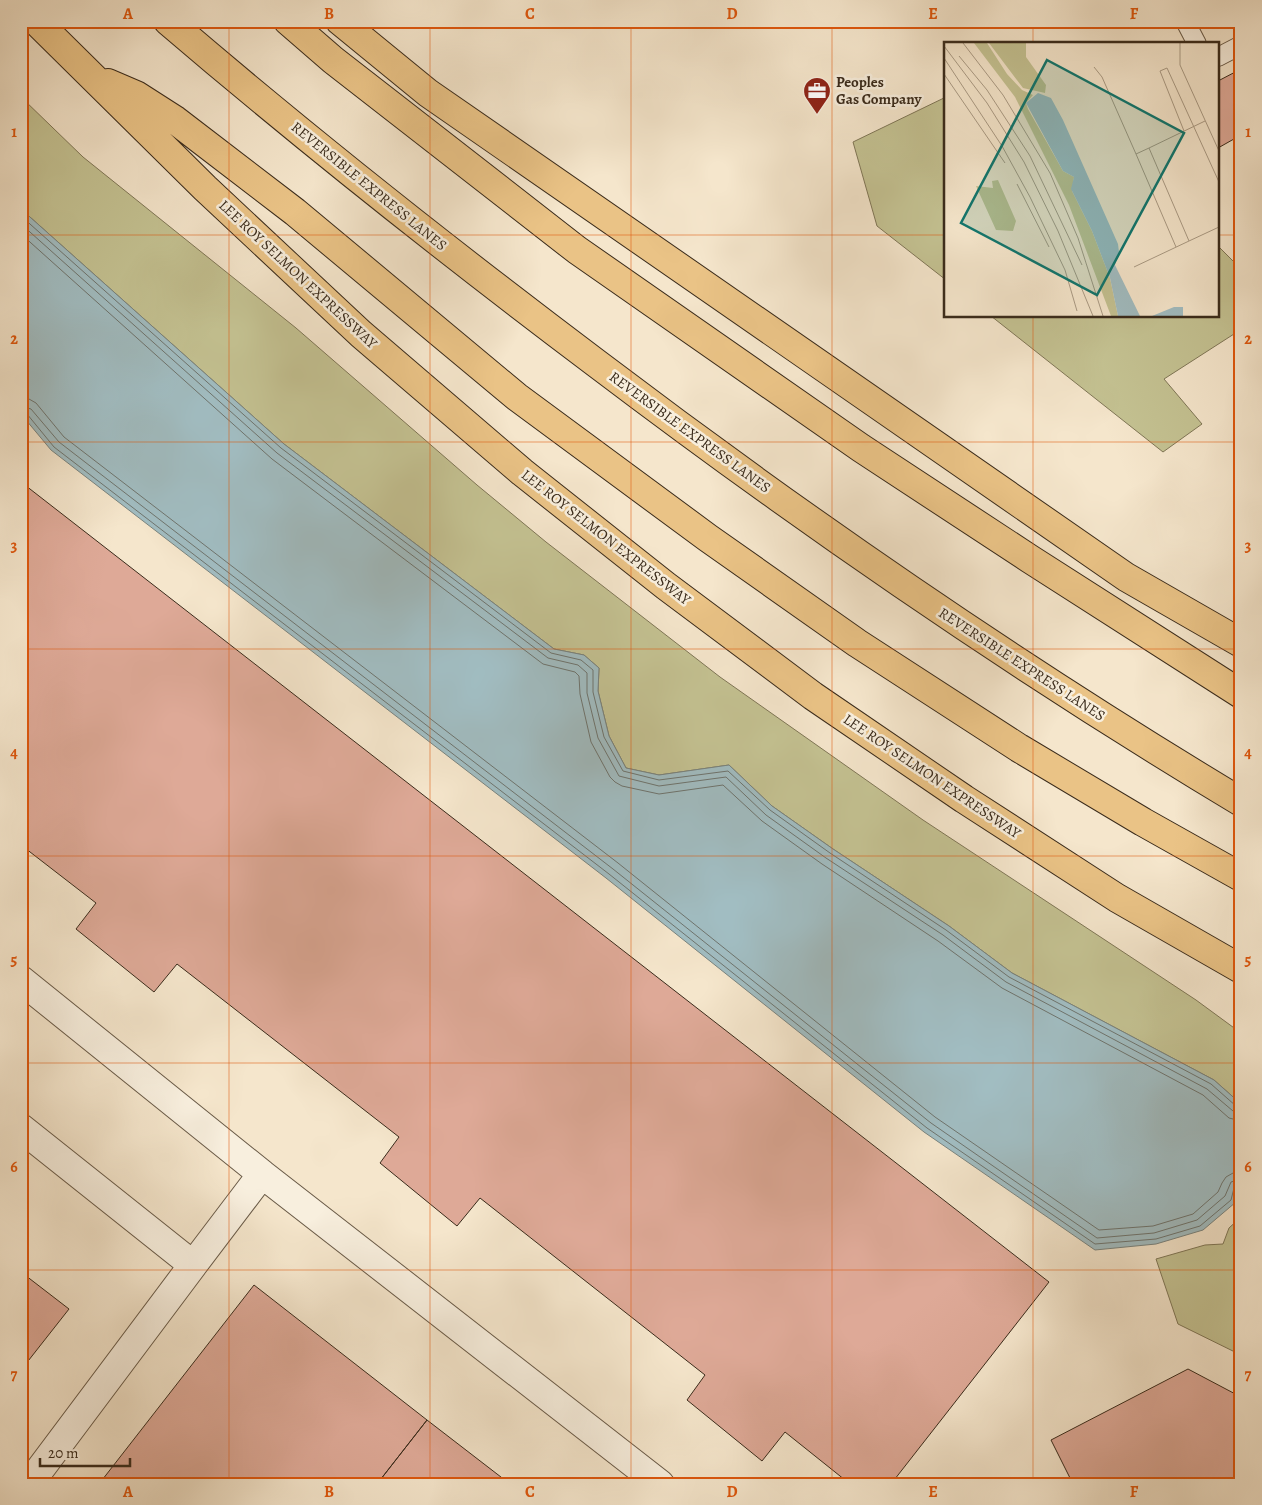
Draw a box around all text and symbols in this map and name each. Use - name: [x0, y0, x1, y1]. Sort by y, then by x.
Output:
- text: A: [122, 3, 134, 25]
- text: B: [324, 3, 334, 25]
- text: C: [525, 3, 535, 25]
- text: D: [726, 3, 738, 25]
- text: E: [928, 3, 938, 25]
- text: F: [1130, 3, 1139, 25]
- inset map: [944, 42, 1220, 318]
- place label: Peoples Gas Company: [836, 72, 922, 109]
- office icon: Peoples Gas Company: [802, 76, 832, 115]
- street label: REVERSIBLE EXPRESS LANES: [287, 117, 451, 255]
- text: 1: [11, 121, 17, 143]
- text: 1: [1245, 121, 1251, 143]
- street label: LEE ROY SELMON EXPRESSWAY: [214, 195, 382, 353]
- text: 2: [10, 328, 18, 350]
- text: 2: [1244, 328, 1252, 350]
- street label: REVERSIBLE EXPRESS LANES: [605, 367, 775, 497]
- street label: LEE ROY SELMON EXPRESSWAY: [517, 465, 696, 610]
- text: 3: [11, 535, 18, 557]
- text: 3: [1245, 535, 1252, 557]
- street label: REVERSIBLE EXPRESS LANES: [935, 603, 1109, 725]
- street label: LEE ROY SELMON EXPRESSWAY: [839, 709, 1025, 843]
- text: 4: [10, 742, 18, 764]
- text: 4: [1244, 742, 1252, 764]
- text: 5: [11, 949, 18, 971]
- text: 5: [1245, 949, 1252, 971]
- text: 6: [10, 1156, 18, 1178]
- text: 6: [1244, 1156, 1252, 1178]
- text: 7: [11, 1364, 18, 1386]
- text: 7: [1245, 1364, 1252, 1386]
- scale bar: [40, 1435, 130, 1467]
- text: 20 m: [48, 1443, 79, 1463]
- text: A: [122, 1481, 134, 1503]
- text: B: [324, 1481, 334, 1503]
- text: C: [525, 1481, 535, 1503]
- text: D: [726, 1481, 738, 1503]
- text: E: [928, 1481, 938, 1503]
- text: F: [1130, 1481, 1139, 1503]

